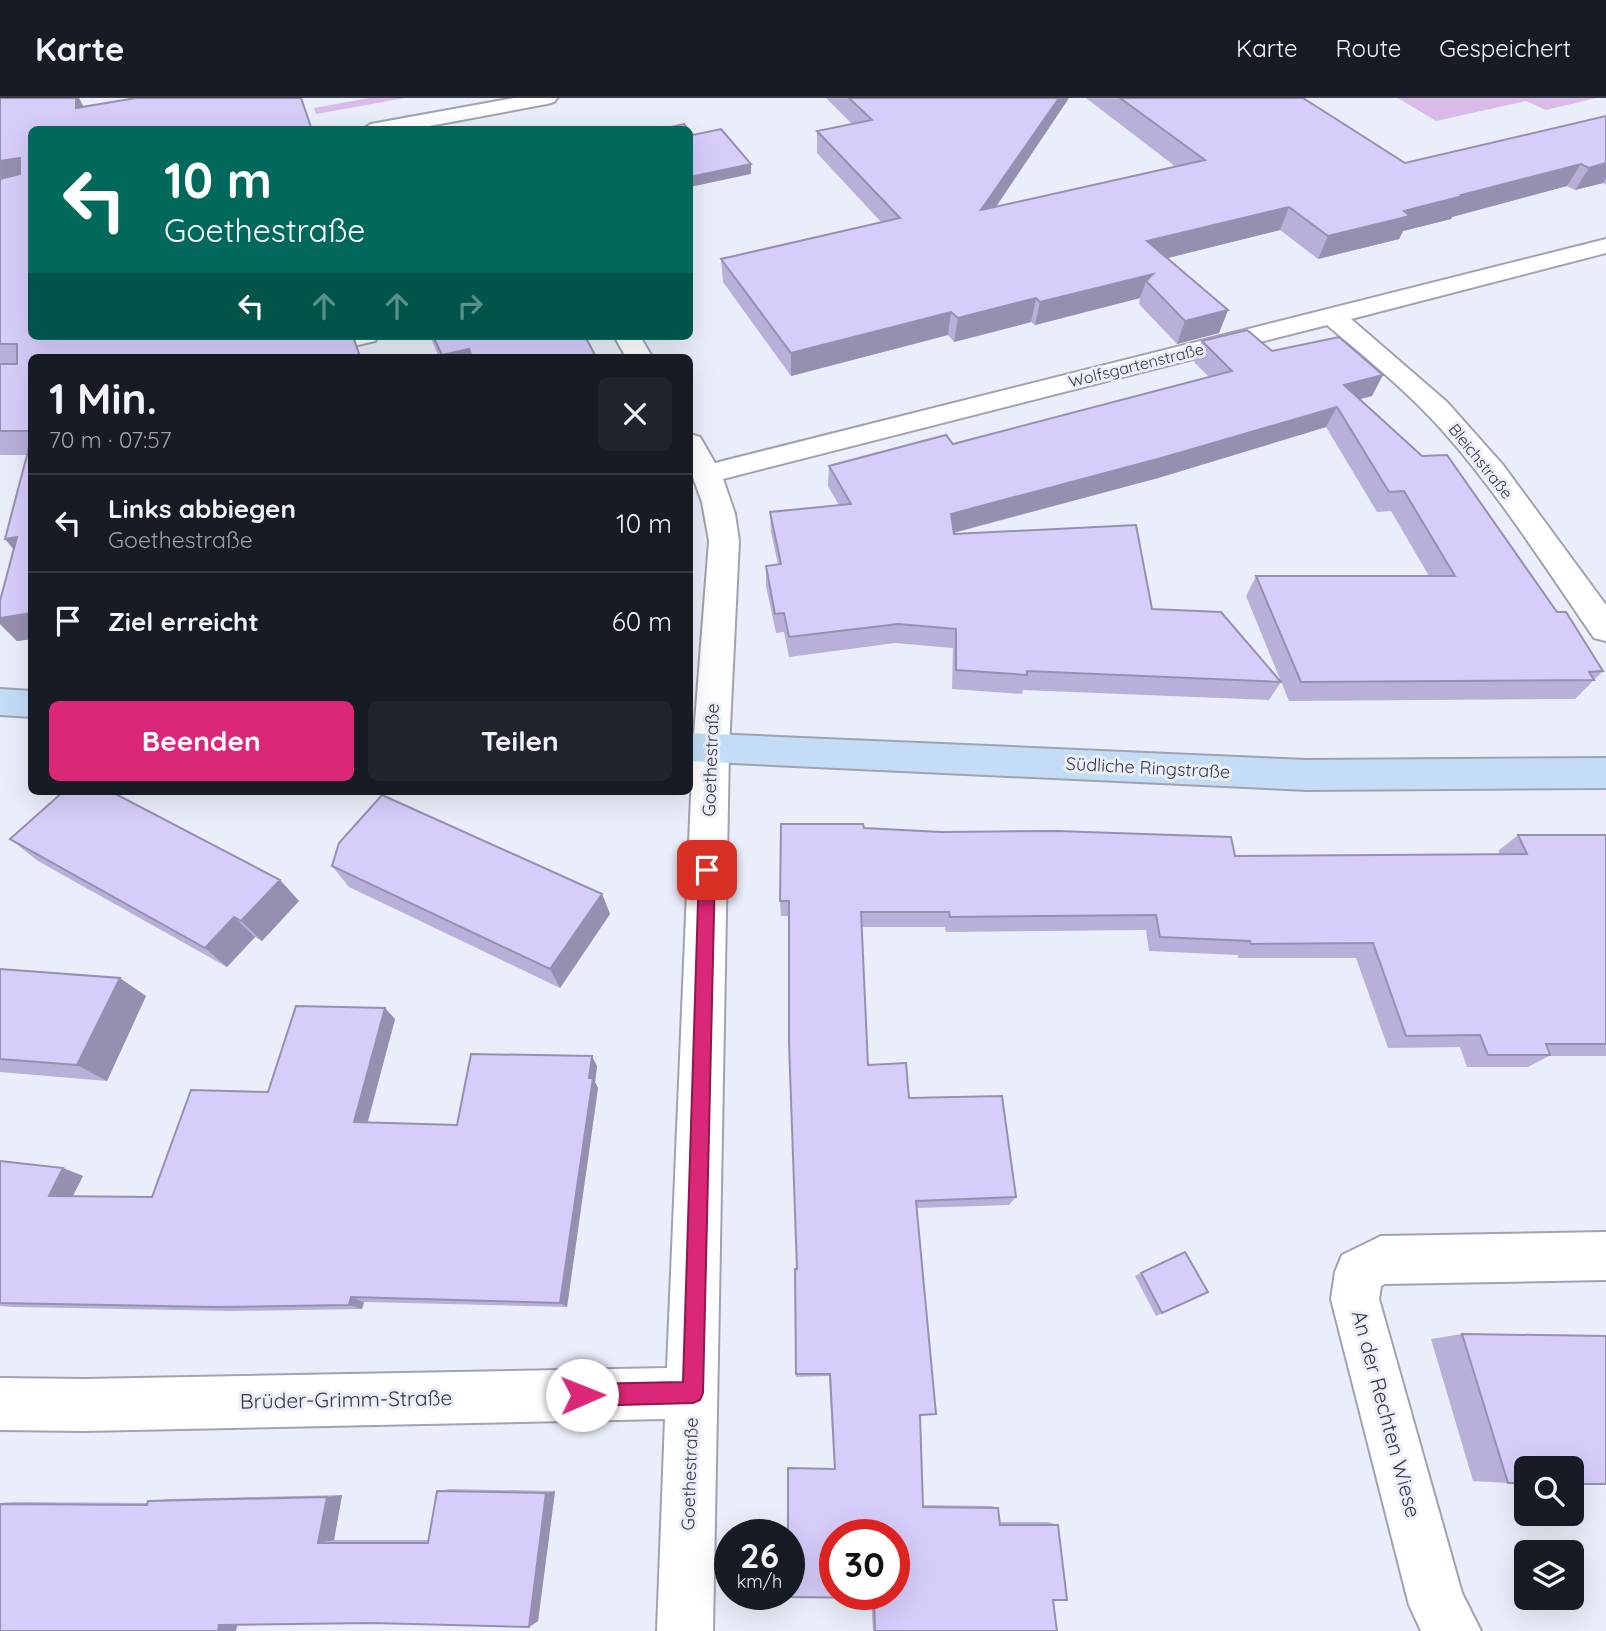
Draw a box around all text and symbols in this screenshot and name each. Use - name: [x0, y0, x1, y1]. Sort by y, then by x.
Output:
- text: Karte: [35, 28, 124, 69]
- text: Karte: [1236, 33, 1298, 63]
- text: Route: [1336, 33, 1401, 63]
- text: Gespeichert: [1439, 33, 1571, 63]
- text: 10 m: [164, 149, 272, 210]
- icon: left: [49, 154, 140, 245]
- text: Goethestraße: [164, 210, 365, 250]
- icon: left: [232, 287, 270, 325]
- icon: ahead: [305, 287, 343, 325]
- icon: ahead: [378, 287, 416, 325]
- icon: right: [451, 287, 489, 325]
- street label: Wolfsgartenstraße: [1066, 339, 1206, 391]
- text: 1 Min.: [49, 372, 157, 425]
- button: close: [598, 377, 672, 451]
- street label: Bleichstraße: [1445, 419, 1517, 503]
- text: 70 m · 07:57: [49, 425, 172, 454]
- text: Links abbiegen: [108, 492, 296, 525]
- icon: left: [49, 504, 87, 542]
- text: 10 m: [616, 507, 672, 540]
- text: Goethestraße: [108, 525, 253, 554]
- icon: arrive: [49, 602, 87, 640]
- text: Ziel erreicht: [108, 605, 259, 638]
- text: 60 m: [612, 605, 672, 638]
- button: Beenden: [49, 701, 354, 781]
- button: Teilen: [368, 701, 672, 781]
- street label: Goethestraße: [697, 703, 724, 817]
- street label: Südliche Ringstraße: [1065, 752, 1231, 783]
- pin: [677, 840, 737, 900]
- icon: arrive: [688, 851, 726, 889]
- street label: An der Rechten Wiese: [1347, 1307, 1427, 1520]
- position arrow: [545, 1358, 619, 1432]
- street label: Brüder-Grimm-Straße: [240, 1384, 452, 1414]
- street label: Goethestraße: [676, 1417, 703, 1531]
- map controls: [1514, 1456, 1584, 1610]
- button: search: [1514, 1456, 1584, 1526]
- speed limit sign: 30: [819, 1519, 910, 1610]
- text: 26: [740, 1533, 779, 1577]
- button: layers: [1514, 1540, 1584, 1610]
- text: km/h: [737, 1570, 782, 1593]

